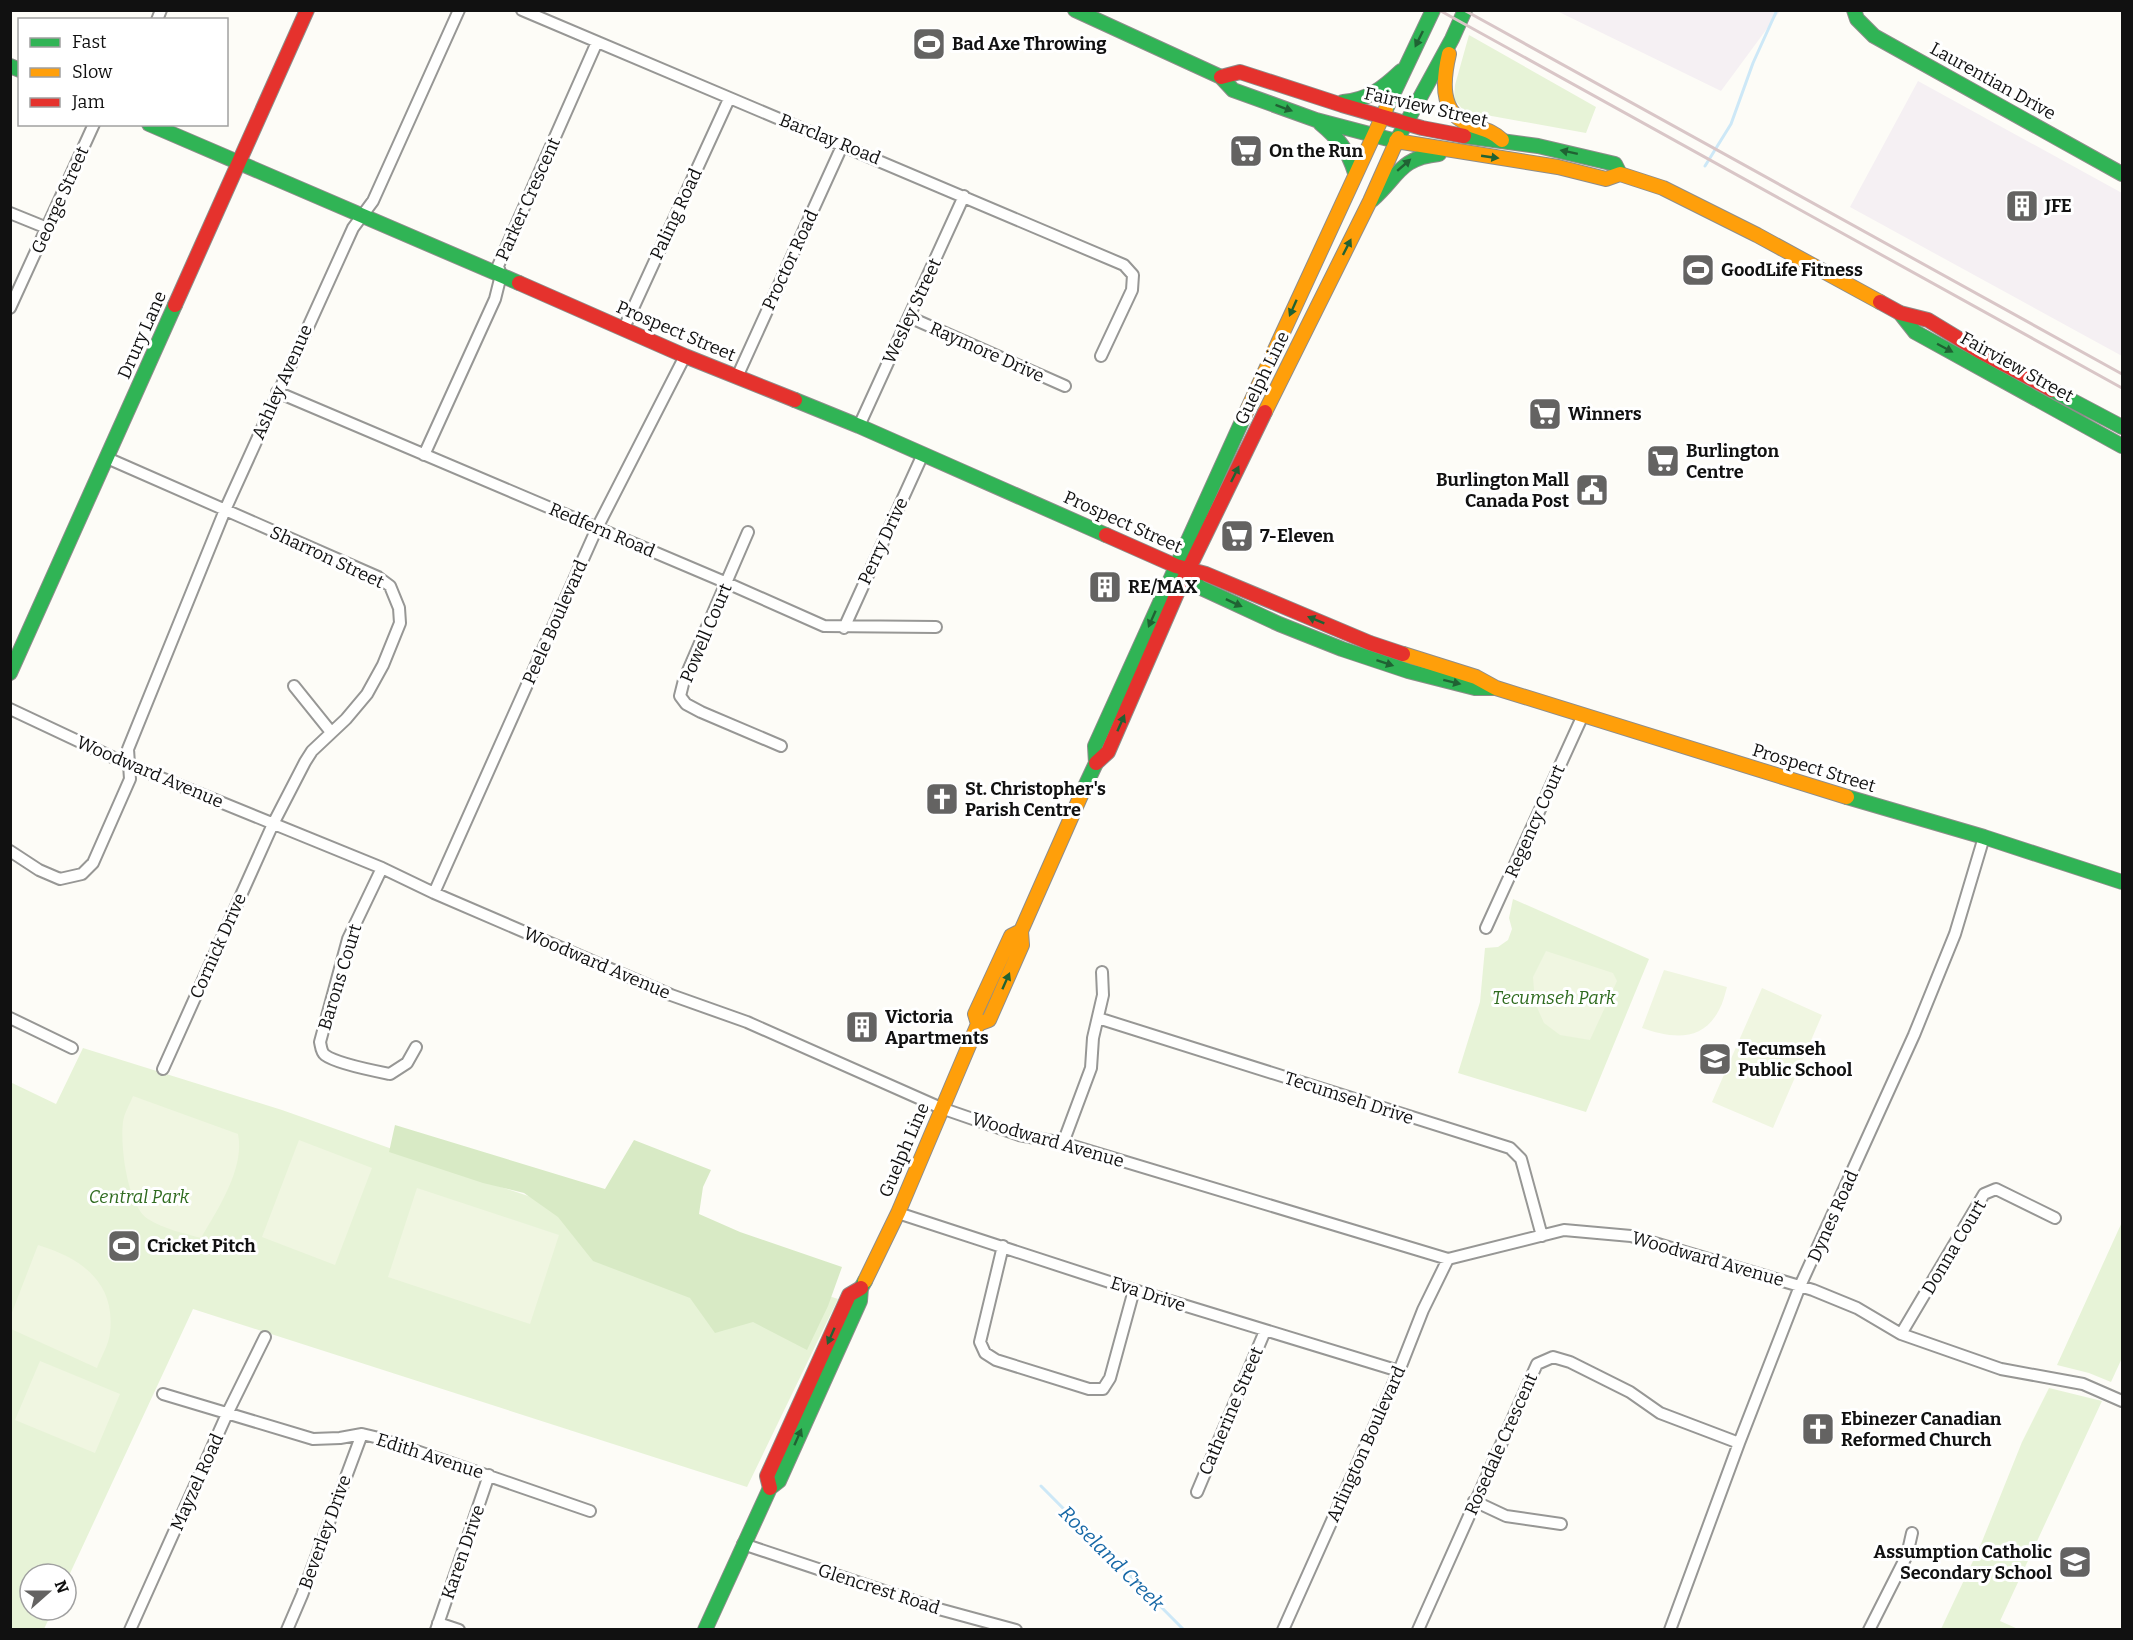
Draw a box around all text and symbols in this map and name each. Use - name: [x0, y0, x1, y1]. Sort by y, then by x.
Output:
- legend: [18, 18, 228, 126]
- sports icon: Bad Axe Throwing: [911, 26, 947, 62]
- text: Fast: [72, 31, 107, 53]
- one-way arrow: [1415, 31, 1424, 48]
- place label: Bad Axe Throwing: [952, 33, 1107, 55]
- street label: Laurentian Drive: [1926, 37, 2060, 125]
- text: Slow: [72, 61, 113, 83]
- street label: Fairview Street: [1362, 82, 1490, 132]
- text: Jam: [71, 91, 105, 113]
- one-way arrow: [1275, 104, 1293, 114]
- street label: Barclay Road: [776, 109, 884, 169]
- supermarket icon: On the Run: [1228, 133, 1264, 169]
- street label: Parker Crescent: [491, 134, 565, 264]
- place label: On the Run: [1269, 140, 1363, 162]
- street label: George Street: [27, 143, 94, 257]
- one-way arrow: [1560, 147, 1579, 156]
- one-way arrow: [1481, 153, 1500, 162]
- one-way arrow: [1396, 159, 1411, 172]
- street label: Paling Road: [645, 165, 707, 263]
- building icon: JFE: [2004, 188, 2040, 224]
- place label: JFE: [2044, 195, 2072, 217]
- street label: Proctor Road: [757, 206, 823, 314]
- one-way arrow: [1342, 239, 1351, 256]
- sports icon: GoodLife Fitness: [1680, 252, 1716, 288]
- street label: Wesley Street: [878, 254, 946, 367]
- place label: GoodLife Fitness: [1721, 259, 1863, 281]
- street label: Drury Lane: [113, 288, 171, 382]
- street label: Prospect Street: [613, 296, 739, 366]
- one-way arrow: [1289, 300, 1298, 317]
- street label: Raymore Drive: [926, 317, 1048, 387]
- street label: Ashley Avenue: [247, 321, 317, 443]
- street label: Fairview Street: [1957, 327, 2078, 407]
- street label: Guelph Line: [1230, 328, 1294, 428]
- one-way arrow: [1937, 343, 1954, 353]
- supermarket icon: Winners: [1527, 396, 1563, 432]
- place label: Winners: [1568, 403, 1642, 425]
- place label: Burlington Centre: [1686, 440, 1779, 483]
- supermarket icon: Burlington Centre: [1645, 443, 1681, 479]
- one-way arrow: [1230, 465, 1240, 483]
- place label: Burlington Mall Canada Post: [1436, 469, 1569, 512]
- public building icon: Burlington Mall Canada Post: [1574, 472, 1610, 508]
- street label: Prospect Street: [1060, 486, 1186, 558]
- street label: Perry Drive: [853, 494, 913, 588]
- street label: Redfern Road: [546, 498, 659, 562]
- supermarket icon: 7-Eleven: [1219, 518, 1255, 554]
- street label: Sharron Street: [266, 521, 388, 593]
- place label: 7-Eleven: [1260, 525, 1335, 547]
- street label: Peele Boulevard: [518, 556, 592, 687]
- building icon: RE/MAX: [1087, 569, 1123, 605]
- place label: RE/MAX: [1128, 576, 1198, 598]
- street label: Powell Court: [675, 580, 737, 686]
- one-way arrow: [1225, 598, 1243, 608]
- one-way arrow: [1147, 610, 1156, 628]
- one-way arrow: [1307, 615, 1325, 624]
- one-way arrow: [1376, 659, 1394, 669]
- one-way arrow: [1443, 678, 1461, 688]
- one-way arrow: [1117, 714, 1126, 732]
- street label: Woodward Avenue: [73, 731, 227, 813]
- street label: Prospect Street: [1750, 739, 1879, 797]
- street label: Regency Court: [1500, 761, 1570, 881]
- place label: St. Christopher's Parish Centre: [965, 778, 1106, 821]
- church icon: St. Christopher's Parish Centre: [924, 781, 960, 817]
- street label: Cornick Drive: [185, 890, 251, 1002]
- street label: Barons Court: [313, 921, 367, 1033]
- street label: Woodward Avenue: [520, 922, 674, 1004]
- one-way arrow: [1001, 972, 1011, 990]
- park label: Tecumseh Park: [1492, 987, 1616, 1009]
- place label: Victoria Apartments: [885, 1006, 989, 1049]
- building icon: Victoria Apartments: [844, 1009, 880, 1045]
- place label: Tecumseh Public School: [1738, 1038, 1853, 1081]
- school or university icon: Tecumseh Public School: [1697, 1041, 1733, 1077]
- street label: Tecumseh Drive: [1282, 1067, 1416, 1129]
- street label: Guelph Line: [874, 1099, 934, 1201]
- street label: Woodward Avenue: [969, 1108, 1127, 1172]
- street label: Dynes Road: [1803, 1167, 1863, 1265]
- park label: Central Park: [89, 1186, 189, 1208]
- street label: Donna Court: [1917, 1195, 1991, 1298]
- street label: Woodward Avenue: [1629, 1227, 1787, 1291]
- sports icon: Cricket Pitch: [106, 1228, 142, 1264]
- place label: Cricket Pitch: [147, 1235, 256, 1257]
- street label: Eva Drive: [1108, 1272, 1188, 1316]
- one-way arrow: [825, 1327, 835, 1345]
- street label: Catherine Street: [1194, 1343, 1268, 1478]
- street label: Arlington Boulevard: [1322, 1362, 1410, 1525]
- street label: Rosedale Crescent: [1460, 1369, 1542, 1518]
- place label: Ebinezer Canadian Reformed Church: [1841, 1408, 2002, 1451]
- church icon: Ebinezer Canadian Reformed Church: [1800, 1411, 1836, 1447]
- street label: Edith Avenue: [374, 1428, 486, 1484]
- one-way arrow: [794, 1429, 803, 1446]
- street label: Mayzel Road: [166, 1430, 228, 1534]
- street label: Beverley Drive: [294, 1472, 356, 1592]
- water label: Roseland Creek: [1055, 1501, 1170, 1616]
- street label: Karen Drive: [437, 1502, 489, 1602]
- place label: Assumption Catholic Secondary School: [1873, 1541, 2052, 1584]
- school or university icon: Assumption Catholic Secondary School: [2057, 1544, 2093, 1580]
- street label: Glencrest Road: [815, 1559, 943, 1619]
- north arrow: [18, 1562, 78, 1622]
- text: N: [50, 1578, 73, 1596]

